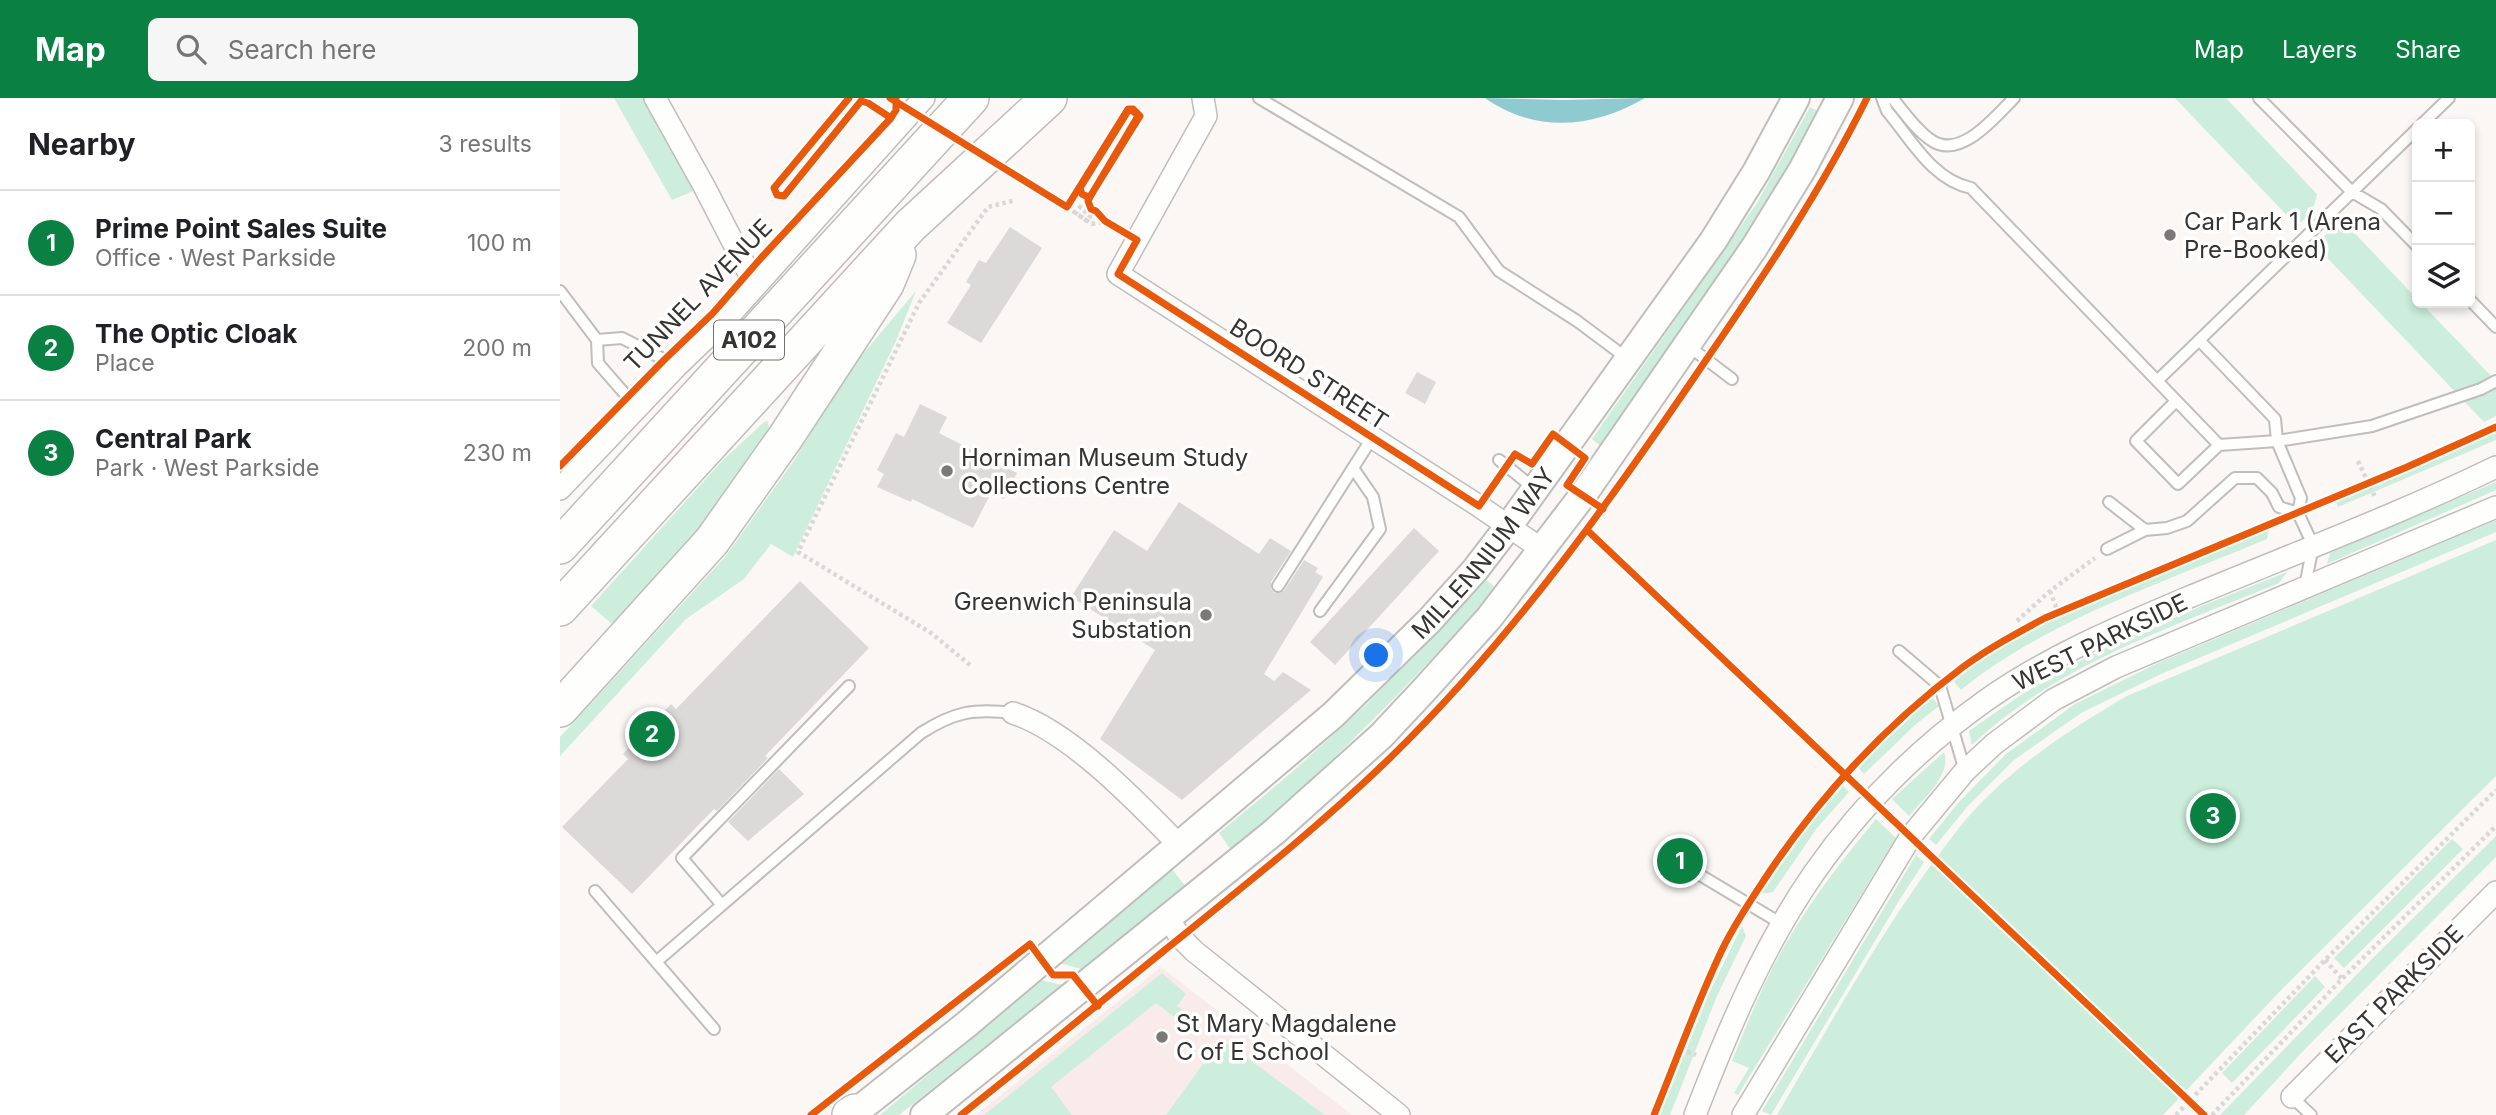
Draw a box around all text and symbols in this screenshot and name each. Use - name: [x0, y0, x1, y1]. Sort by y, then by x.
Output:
- search box: [148, 18, 638, 81]
- text: Map: [35, 29, 106, 69]
- icon: search: [172, 30, 210, 68]
- text: Search here: [228, 34, 376, 65]
- text: Map: [2194, 35, 2244, 64]
- text: Layers: [2282, 35, 2357, 64]
- text: Share: [2395, 35, 2461, 64]
- map controls: [2412, 119, 2475, 308]
- button: +: [2412, 119, 2475, 182]
- text: Nearby: [28, 126, 136, 162]
- text: 3 results: [439, 130, 532, 158]
- button: −: [2412, 182, 2475, 245]
- place label: Car Park 1 (Arena Pre-Booked): [2184, 207, 2381, 264]
- text: Prime Point Sales Suite: [95, 213, 387, 244]
- street label: TUNNEL AVENUE: [618, 213, 778, 377]
- marker: Car Park 1 (Arena Pre-Booked): [2162, 227, 2178, 243]
- text: 1: [46, 229, 56, 257]
- text: 100 m: [467, 229, 532, 257]
- text: Office · West Parkside: [95, 244, 336, 272]
- button: layers: [2412, 245, 2475, 308]
- street label: BOORD STREET: [1225, 312, 1393, 436]
- text: The Optic Cloak: [95, 318, 297, 349]
- road number: A102: [714, 320, 784, 360]
- text: 2: [44, 334, 58, 362]
- text: 200 m: [462, 334, 532, 362]
- text: Place: [95, 349, 155, 377]
- text: Central Park: [95, 423, 252, 454]
- text: 3: [44, 439, 58, 467]
- text: 230 m: [463, 439, 532, 467]
- place label: Horniman Museum Study Collections Centre: [961, 443, 1248, 500]
- text: Park · West Parkside: [95, 454, 319, 482]
- street label: MILLENNIUM WAY: [1405, 462, 1561, 645]
- marker: Horniman Museum Study Collections Centre: [939, 463, 955, 479]
- place label: Greenwich Peninsula Substation: [954, 587, 1192, 644]
- street label: WEST PARKSIDE: [2008, 587, 2192, 697]
- marker: Greenwich Peninsula Substation: [1198, 607, 1214, 623]
- your location: [1359, 638, 1393, 672]
- pin: 2: [629, 708, 675, 760]
- pin: 3: [2190, 790, 2236, 842]
- pin: 1: [1657, 835, 1703, 887]
- street label: EAST PARKSIDE: [2319, 919, 2469, 1069]
- place label: St Mary Magdalene C of E School: [1176, 1009, 1397, 1066]
- marker: St Mary Magdalene C of E School: [1154, 1029, 1170, 1045]

